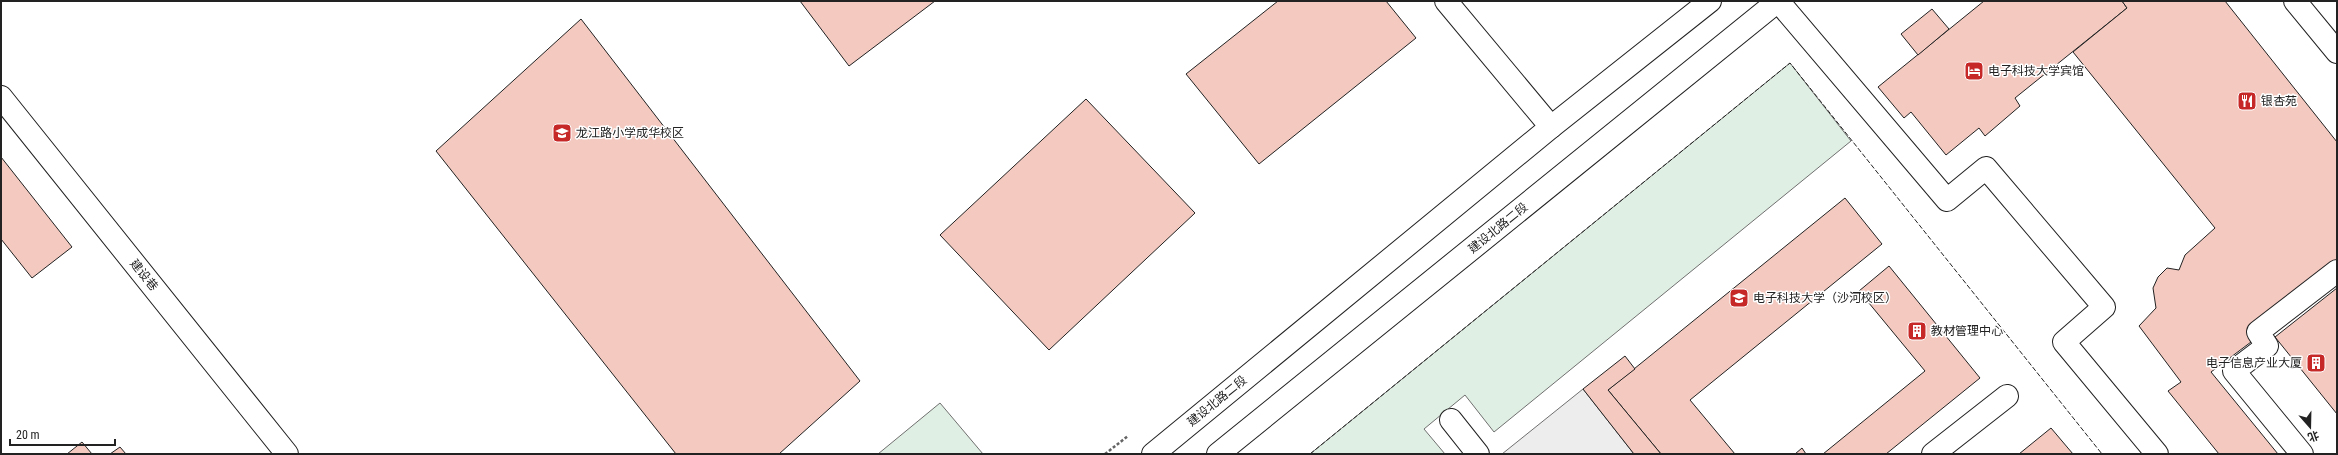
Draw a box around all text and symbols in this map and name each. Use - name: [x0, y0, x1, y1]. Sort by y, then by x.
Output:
- hotel icon: 电子科技大学宾馆: [1963, 60, 1985, 82]
- place label: 电子科技大学宾馆: [1988, 64, 2084, 78]
- restaurant icon: 银杏苑: [2236, 90, 2258, 112]
- place label: 银杏苑: [2261, 94, 2297, 108]
- school or university icon: 龙江路小学成华校区: [551, 122, 573, 144]
- place label: 龙江路小学成华校区: [576, 126, 684, 140]
- street label: 建设北路二段: [1466, 200, 1530, 256]
- street label: 建设巷: [127, 257, 161, 293]
- school or university icon: 电子科技大学（沙河校区）: [1728, 287, 1750, 309]
- place label: 电子科技大学（沙河校区）: [1753, 291, 1897, 305]
- building icon: 教材管理中心: [1906, 320, 1928, 342]
- place label: 教材管理中心: [1931, 324, 2003, 338]
- building icon: 电子信息产业大厦: [2305, 352, 2327, 374]
- place label: 电子信息产业大厦: [2206, 356, 2302, 370]
- street label: 建设北路二段: [1185, 373, 1249, 429]
- north arrow: [2290, 407, 2330, 447]
- scale bar: [10, 421, 115, 447]
- text: 20 m: [16, 428, 40, 442]
- text: 北: [2306, 428, 2321, 444]

